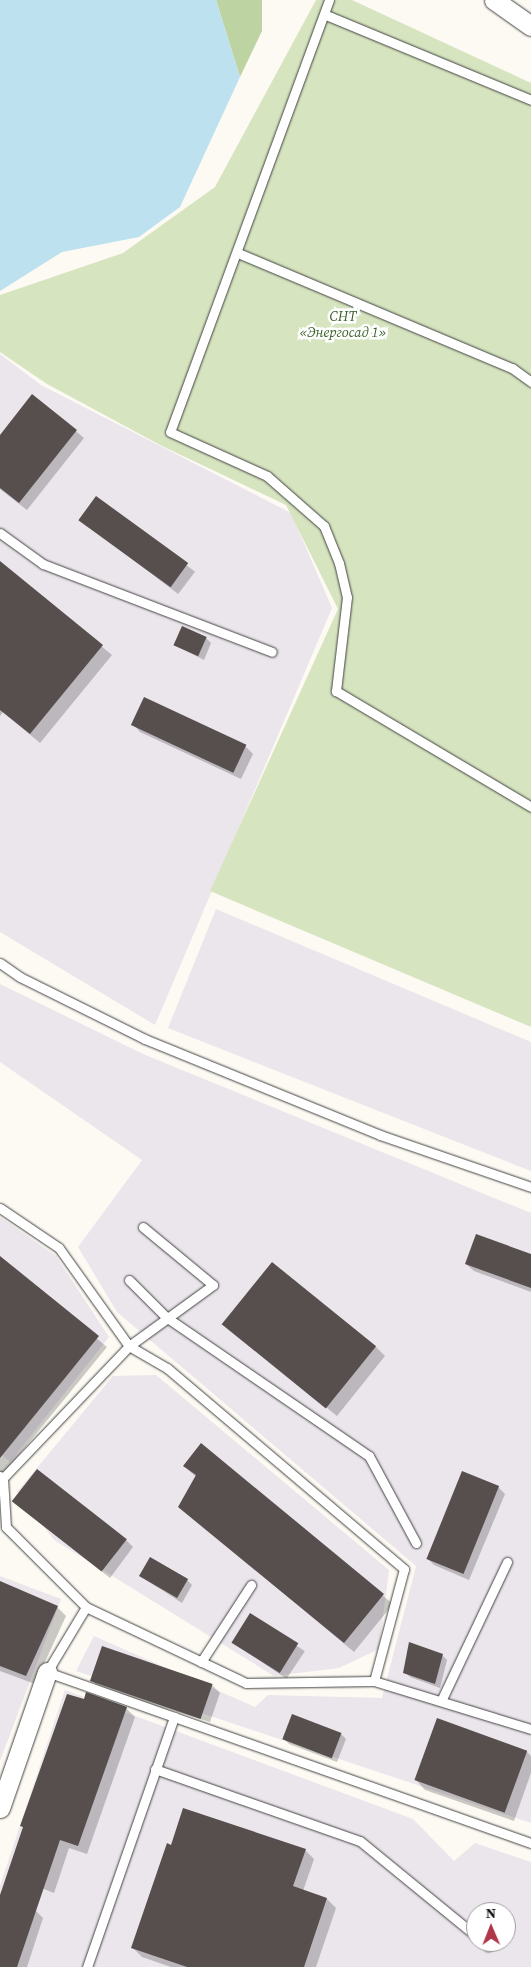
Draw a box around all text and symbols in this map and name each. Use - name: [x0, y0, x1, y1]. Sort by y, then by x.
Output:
- park label: СНТ «Энергосад 1»: [300, 308, 386, 341]
- north arrow: [466, 1902, 516, 1952]
- text: N: [485, 1903, 496, 1923]

